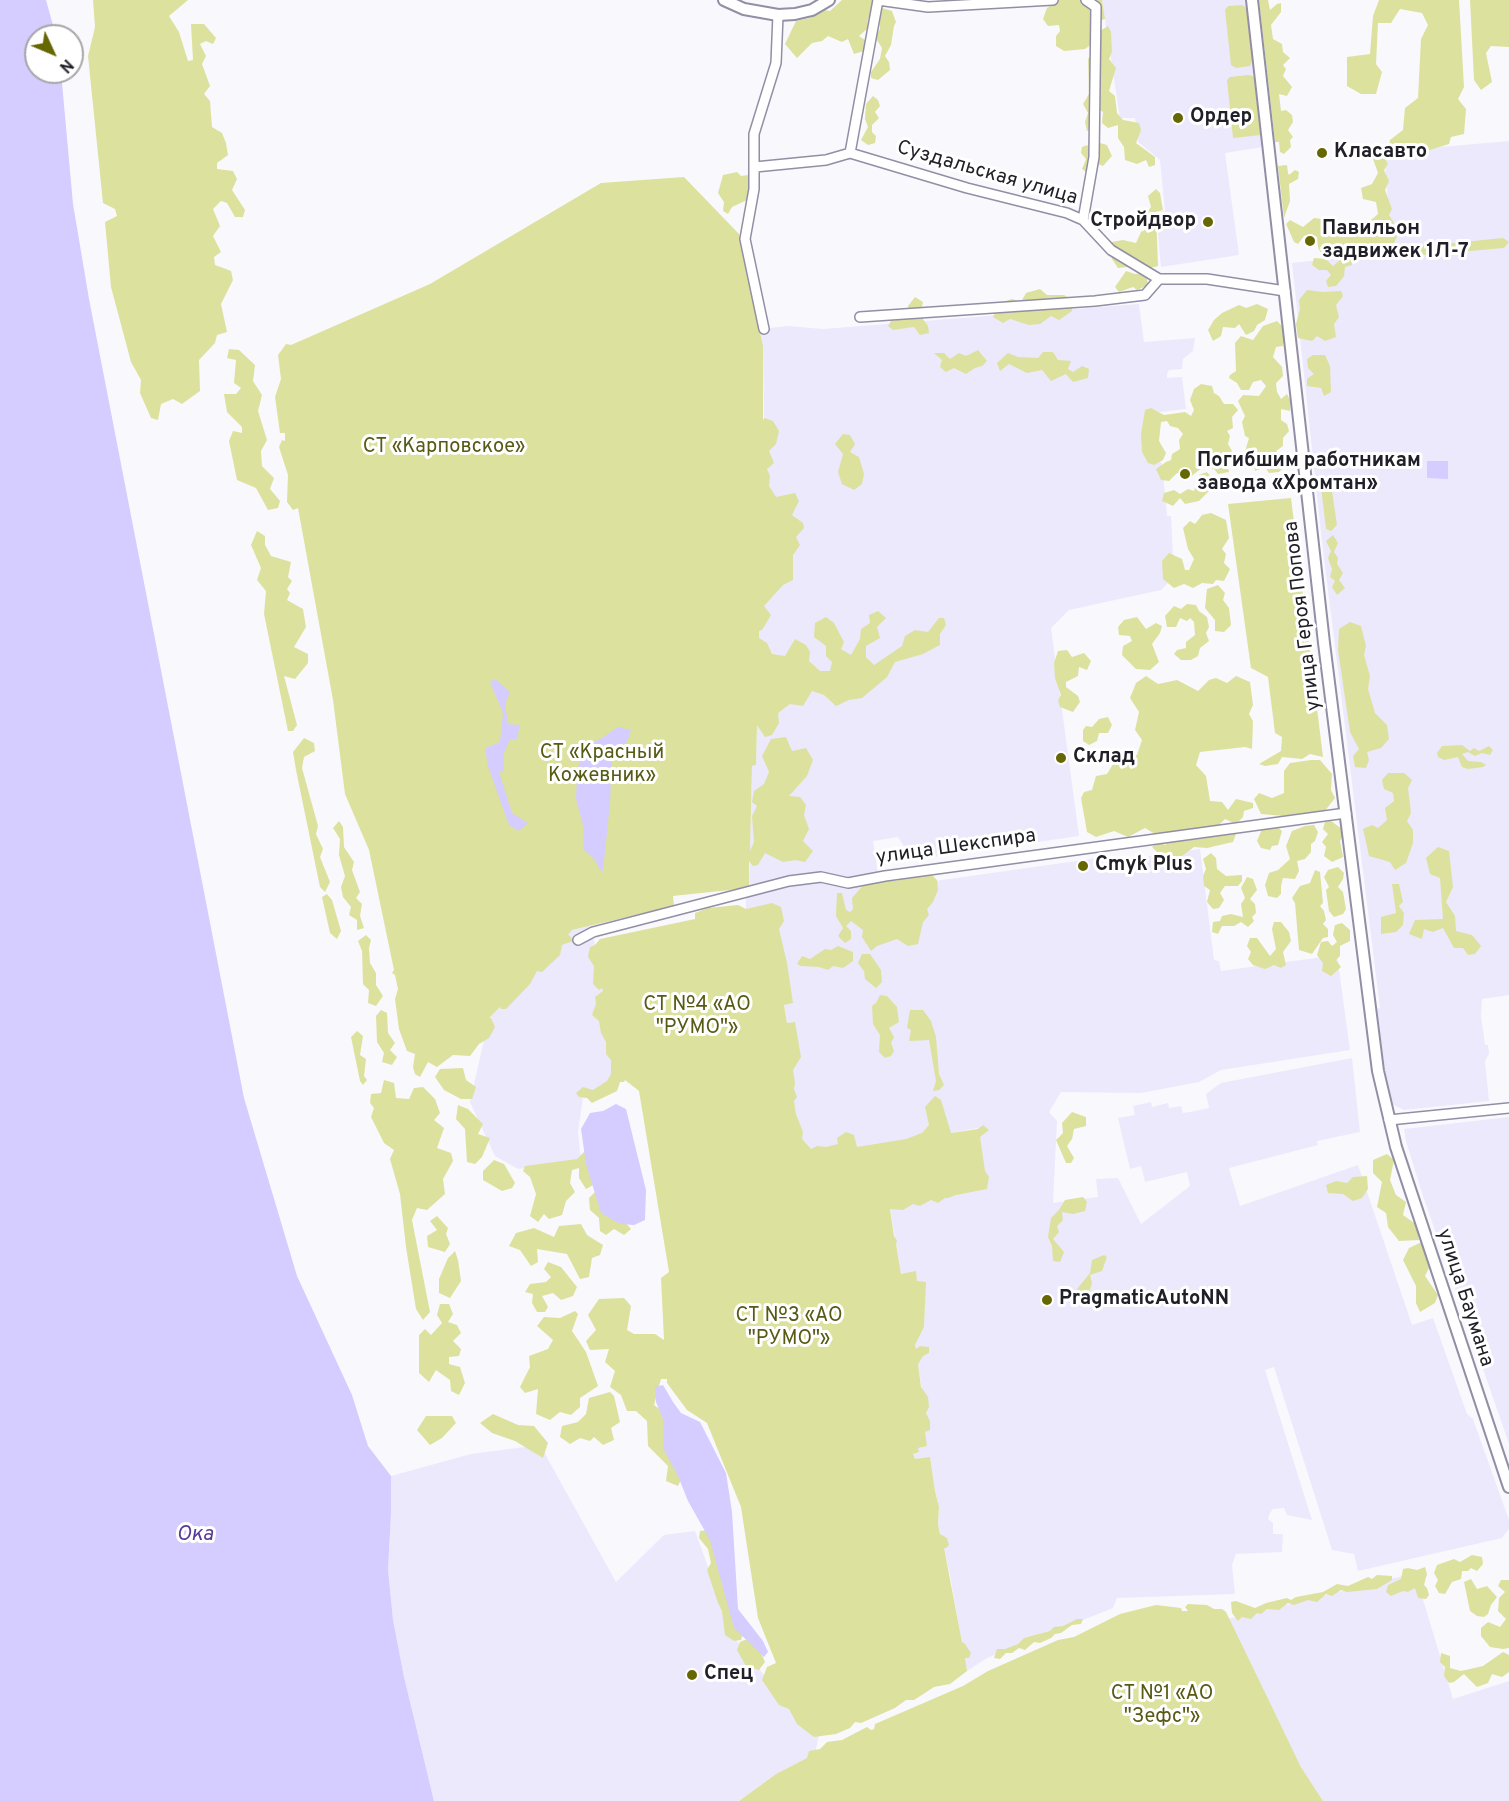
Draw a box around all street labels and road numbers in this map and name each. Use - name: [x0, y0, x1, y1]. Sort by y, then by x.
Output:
- street label: Суздальская улица: [894, 137, 1080, 211]
- street label: улица Героя Попова: [1280, 520, 1328, 712]
- street label: улица Шекспира: [875, 825, 1037, 871]
- street label: улица Баумана: [1430, 1226, 1498, 1370]

